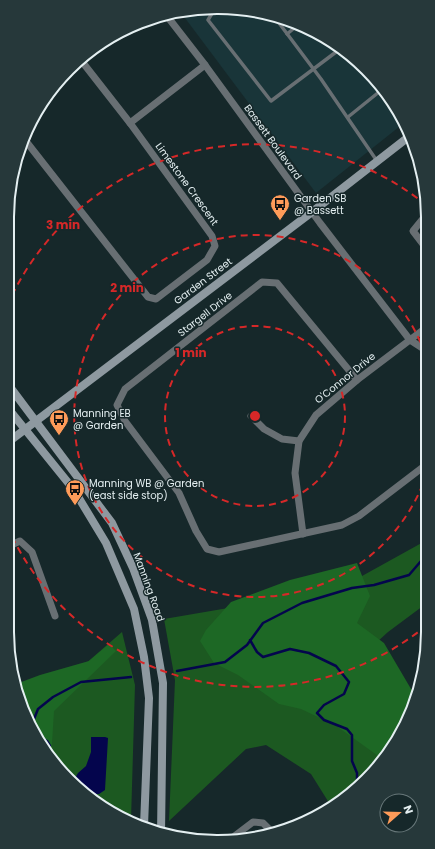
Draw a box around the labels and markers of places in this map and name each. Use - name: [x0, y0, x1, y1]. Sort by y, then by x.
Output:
- place label: Garden SB @ Bassett: [294, 191, 346, 218]
- bus stop icon: Garden SB @ Bassett: [269, 193, 291, 221]
- place label: Manning EB @ Garden: [73, 406, 131, 433]
- bus stop icon: Manning EB @ Garden: [48, 408, 70, 436]
- centre of rings: [248, 409, 262, 423]
- place label: Manning WB @ Garden (east side stop): [89, 476, 204, 503]
- bus stop icon: Manning WB @ Garden (east side stop): [64, 478, 86, 506]

